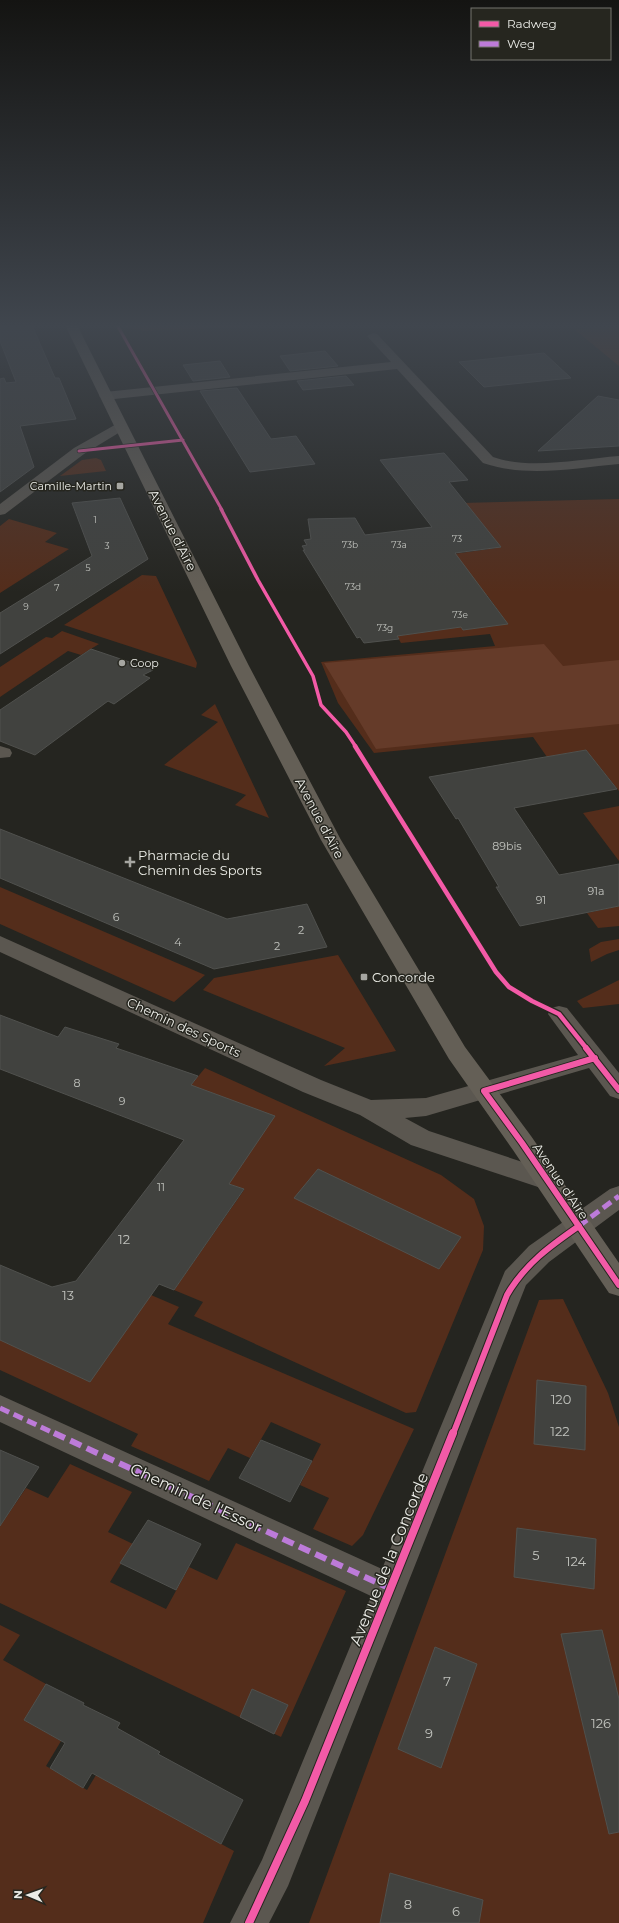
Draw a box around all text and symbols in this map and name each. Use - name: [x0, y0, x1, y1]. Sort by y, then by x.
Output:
- legend: [471, 8, 611, 60]
- text: Radweg: [507, 16, 557, 31]
- text: Weg: [507, 36, 535, 51]
- place label: Camille-Martin: [30, 479, 112, 493]
- marker: Camille-Martin: [115, 481, 125, 491]
- street label: Avenue d'Aïre: [146, 487, 200, 573]
- house number: 1: [93, 514, 97, 525]
- house number: 73: [452, 533, 462, 544]
- house number: 73b: [342, 539, 358, 550]
- house number: 73a: [391, 539, 407, 550]
- house number: 3: [104, 540, 110, 551]
- house number: 5: [85, 562, 91, 573]
- house number: 73d: [345, 581, 361, 592]
- house number: 7: [54, 582, 60, 593]
- house number: 9: [23, 601, 29, 612]
- house number: 73e: [452, 609, 468, 620]
- house number: 73g: [377, 622, 393, 633]
- place label: Coop: [130, 656, 159, 670]
- marker: Coop: [117, 658, 127, 668]
- street label: Avenue d'Aïre: [292, 775, 348, 861]
- house number: 89bis: [492, 839, 522, 853]
- place label: Pharmacie du Chemin des Sports: [138, 847, 262, 878]
- marker: Pharmacie du Chemin des Sports: [125, 857, 135, 867]
- house number: 91a: [587, 884, 605, 898]
- house number: 91: [536, 893, 546, 907]
- house number: 6: [113, 910, 120, 924]
- house number: 2: [298, 923, 304, 937]
- house number: 4: [174, 935, 182, 949]
- house number: 2: [274, 939, 280, 953]
- place label: Concorde: [372, 969, 435, 985]
- marker: Concorde: [359, 972, 369, 982]
- street label: Chemin des Sports: [125, 994, 243, 1060]
- house number: 8: [73, 1076, 81, 1090]
- house number: 9: [119, 1094, 126, 1108]
- street label: Avenue d'Aïre: [529, 1140, 593, 1223]
- house number: 11: [157, 1180, 165, 1194]
- house number: 12: [118, 1231, 130, 1247]
- house number: 13: [62, 1287, 74, 1303]
- house number: 120: [551, 1391, 571, 1407]
- house number: 122: [550, 1423, 570, 1439]
- street label: Chemin de l'Essor: [127, 1459, 265, 1537]
- street label: Avenue de la Concorde: [346, 1470, 432, 1648]
- house number: 5: [532, 1547, 540, 1563]
- house number: 124: [566, 1553, 587, 1569]
- house number: 7: [443, 1673, 451, 1689]
- house number: 126: [591, 1715, 611, 1731]
- house number: 9: [425, 1725, 433, 1741]
- north arrow: [8, 1875, 48, 1915]
- text: N: [11, 1890, 25, 1899]
- house number: 8: [404, 1896, 412, 1912]
- house number: 6: [452, 1903, 460, 1919]

